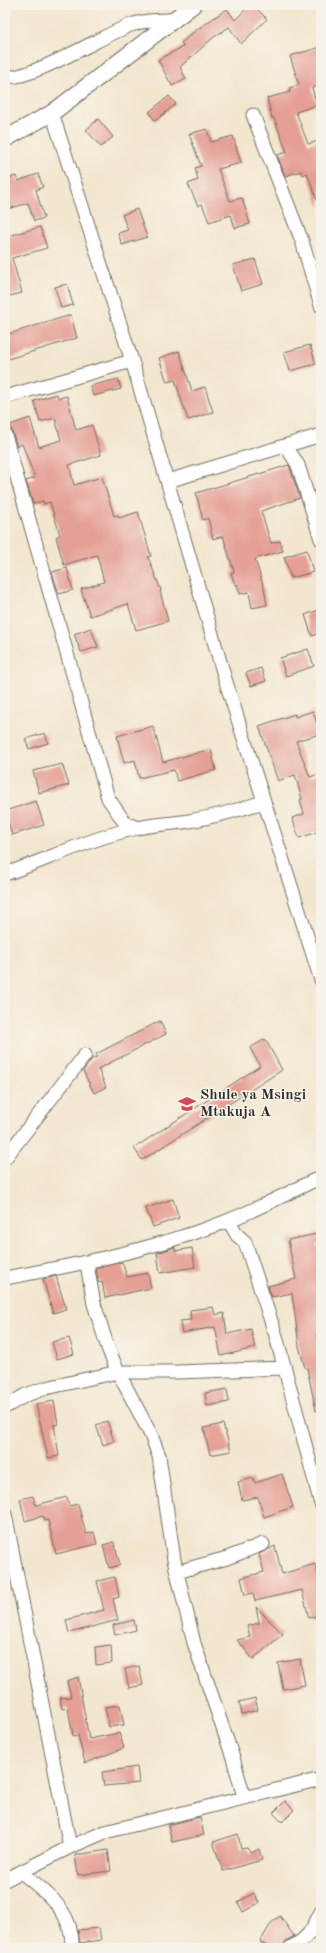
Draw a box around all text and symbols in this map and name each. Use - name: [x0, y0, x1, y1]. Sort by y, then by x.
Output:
- place label: Shule ya Msingi Mtakuja A: [200, 1088, 306, 1120]
- school or university icon: Shule ya Msingi Mtakuja A: [177, 1094, 197, 1114]

